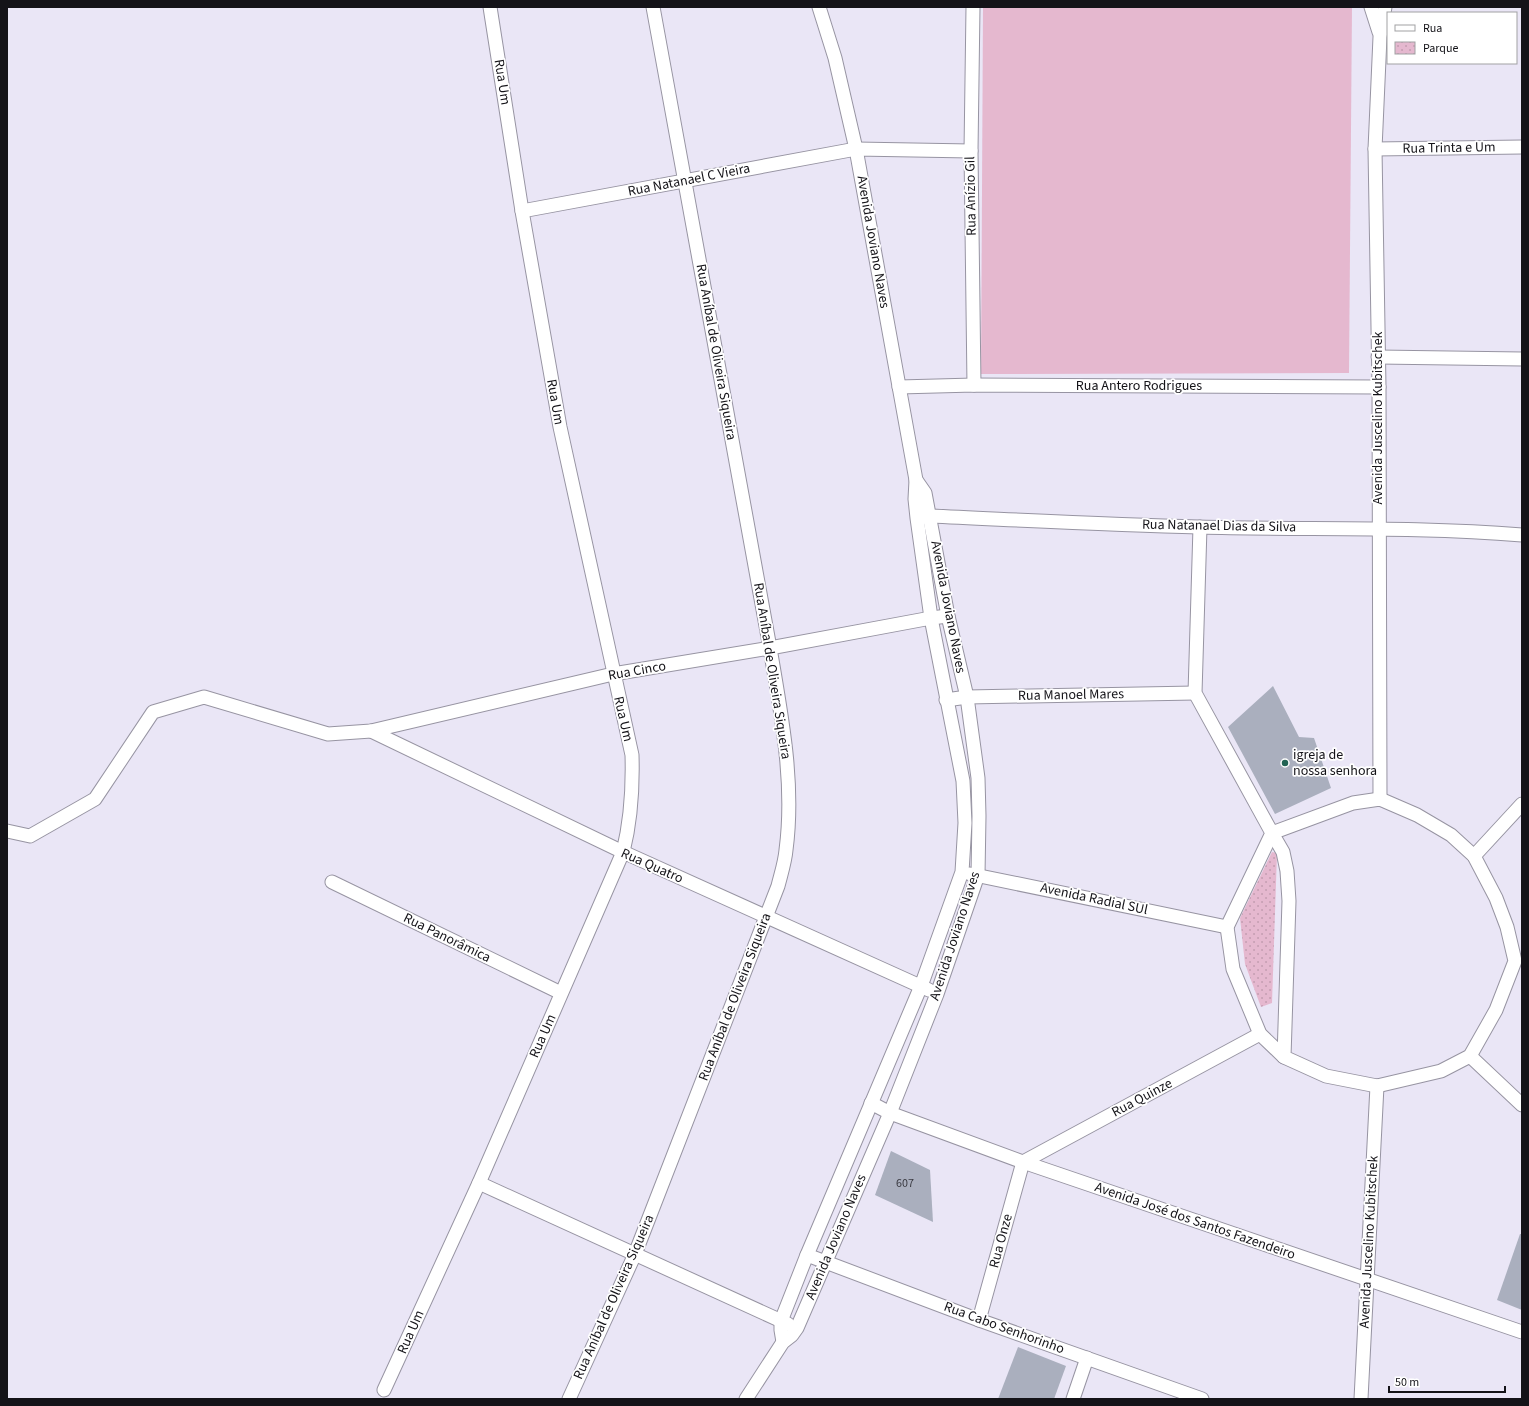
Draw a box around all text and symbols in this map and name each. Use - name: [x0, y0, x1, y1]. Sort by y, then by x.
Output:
- legend: [1387, 12, 1517, 64]
- text: Rua: [1423, 20, 1442, 37]
- text: Parque: [1423, 40, 1459, 57]
- street label: Rua Um: [489, 58, 515, 106]
- street label: Rua Trinta e Um: [1402, 137, 1496, 159]
- street label: Rua Anízio Gil: [960, 156, 982, 236]
- street label: Rua Natanael C Vieira: [626, 158, 752, 202]
- street label: Avenida Joviano Naves: [851, 174, 895, 310]
- street label: Rua Aníbal de Oliveira Siqueira: [691, 262, 741, 442]
- street label: Avenida Juscelino Kubitschek: [1368, 331, 1388, 504]
- street label: Rua Antero Rodrigues: [1076, 376, 1202, 396]
- street label: Rua Um: [541, 378, 569, 426]
- street label: Rua Natanael Dias da Silva: [1142, 515, 1296, 537]
- street label: Avenida Joviano Naves: [925, 539, 971, 675]
- street label: Rua Aníbal de Oliveira Siqueira: [748, 581, 796, 761]
- street label: Rua Cinco: [607, 656, 667, 686]
- street label: Rua Manoel Mares: [1018, 684, 1124, 706]
- street label: Rua Um: [608, 694, 638, 744]
- place label: igreja de nossa senhora: [1293, 745, 1377, 781]
- marker: igreja de nossa senhora: [1280, 758, 1290, 768]
- street label: Rua Quatro: [618, 843, 686, 889]
- street label: Avenida Joviano Naves: [925, 869, 985, 1003]
- street label: Avenida Radial SUl: [1038, 878, 1150, 920]
- street label: Rua Panorâmica: [400, 908, 494, 968]
- street label: Rua Aníbal de Oliveira Siqueira: [694, 910, 776, 1084]
- street label: Rua Um: [524, 1011, 562, 1061]
- street label: Rua Quinze: [1108, 1074, 1176, 1122]
- street label: Avenida Juscelino Kubitschek: [1354, 1155, 1384, 1329]
- street label: Avenida Joviano Naves: [801, 1171, 872, 1303]
- house number: 607: [896, 1175, 914, 1192]
- street label: Avenida José dos Santos Fazendeiro: [1092, 1177, 1298, 1265]
- street label: Rua Aníbal de Oliveira Siqueira: [569, 1211, 659, 1383]
- street label: Rua Onze: [984, 1212, 1018, 1270]
- street label: Rua Cabo Senhorinho: [941, 1297, 1067, 1359]
- street label: Rua Um: [392, 1307, 430, 1357]
- scale bar: [1389, 1368, 1505, 1394]
- text: 50 m: [1395, 1374, 1419, 1391]

